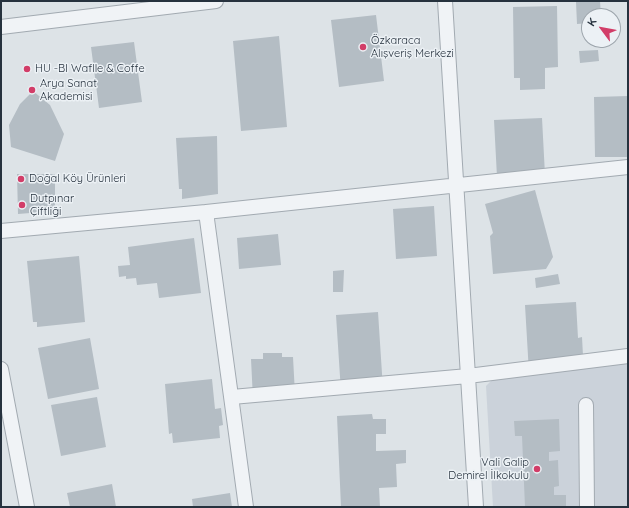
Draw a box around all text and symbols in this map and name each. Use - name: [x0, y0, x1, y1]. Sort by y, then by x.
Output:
- north arrow: [581, 8, 621, 48]
- text: K: [584, 15, 600, 29]
- place label: Özkaraca Alışveriş Merkezi: [371, 34, 454, 60]
- marker: Özkaraca Alışveriş Merkezi: [358, 42, 368, 52]
- place label: HU -BI Waflle & Coffe: [35, 62, 145, 76]
- marker: HU -BI Waflle & Coffe: [22, 64, 32, 74]
- place label: Arya Sanat Akademisi: [40, 77, 97, 103]
- marker: Arya Sanat Akademisi: [27, 85, 37, 95]
- place label: Doğal Köy Ürünleri: [29, 172, 126, 186]
- marker: Doğal Köy Ürünleri: [16, 174, 26, 184]
- place label: Dutpınar Çiftliği: [30, 192, 74, 218]
- marker: Dutpınar Çiftliği: [17, 200, 27, 210]
- place label: Vali Galip Demirel İlkokulu: [448, 456, 529, 482]
- marker: Vali Galip Demirel İlkokulu: [532, 464, 542, 474]

